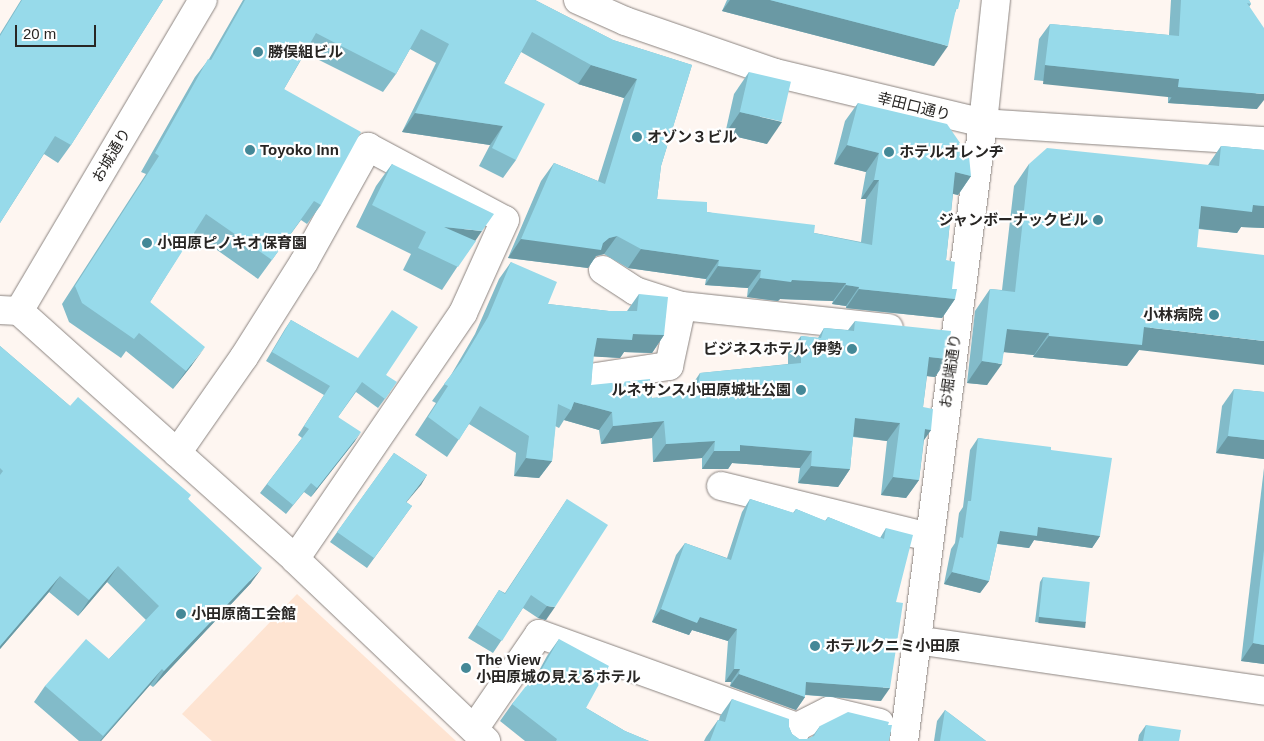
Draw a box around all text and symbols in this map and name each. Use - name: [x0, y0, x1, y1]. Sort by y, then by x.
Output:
- scale bar: [18, 15, 99, 47]
- text: 20 m: [23, 25, 56, 42]
- place label: 勝俣組ビル: [268, 43, 343, 61]
- marker: 勝俣組ビル: [252, 46, 264, 58]
- street label: 幸田口通り: [875, 88, 953, 124]
- street label: お城通り: [88, 125, 134, 185]
- place label: オゾン３ビル: [647, 128, 737, 146]
- marker: オゾン３ビル: [631, 131, 643, 143]
- place label: Toyoko Inn: [260, 141, 339, 159]
- place label: ホテルオレンヂ: [899, 143, 1004, 161]
- marker: Toyoko Inn: [244, 144, 256, 156]
- marker: ホテルオレンヂ: [883, 146, 895, 158]
- place label: ジャンボーナックビル: [938, 211, 1088, 229]
- marker: ジャンボーナックビル: [1092, 214, 1104, 226]
- place label: 小田原ピノキオ保育園: [157, 234, 307, 252]
- marker: 小田原ピノキオ保育園: [141, 237, 153, 249]
- place label: 小林病院: [1143, 306, 1203, 324]
- marker: 小林病院: [1207, 308, 1221, 322]
- street label: お堀端通り: [936, 333, 964, 409]
- place label: ビジネスホテル 伊勢: [703, 340, 842, 358]
- marker: ビジネスホテル 伊勢: [846, 343, 858, 355]
- place label: ルネサンス小田原城址公園: [611, 381, 791, 399]
- marker: ルネサンス小田原城址公園: [795, 384, 807, 396]
- place label: 小田原商工会館: [191, 605, 296, 623]
- marker: 小田原商工会館: [175, 608, 187, 620]
- place label: ホテルクニミ小田原: [825, 637, 960, 655]
- marker: ホテルクニミ小田原: [809, 640, 821, 652]
- place label: The View 小田原城の見えるホテル: [476, 650, 641, 685]
- marker: The View 小田原城の見えるホテル: [460, 662, 472, 674]

